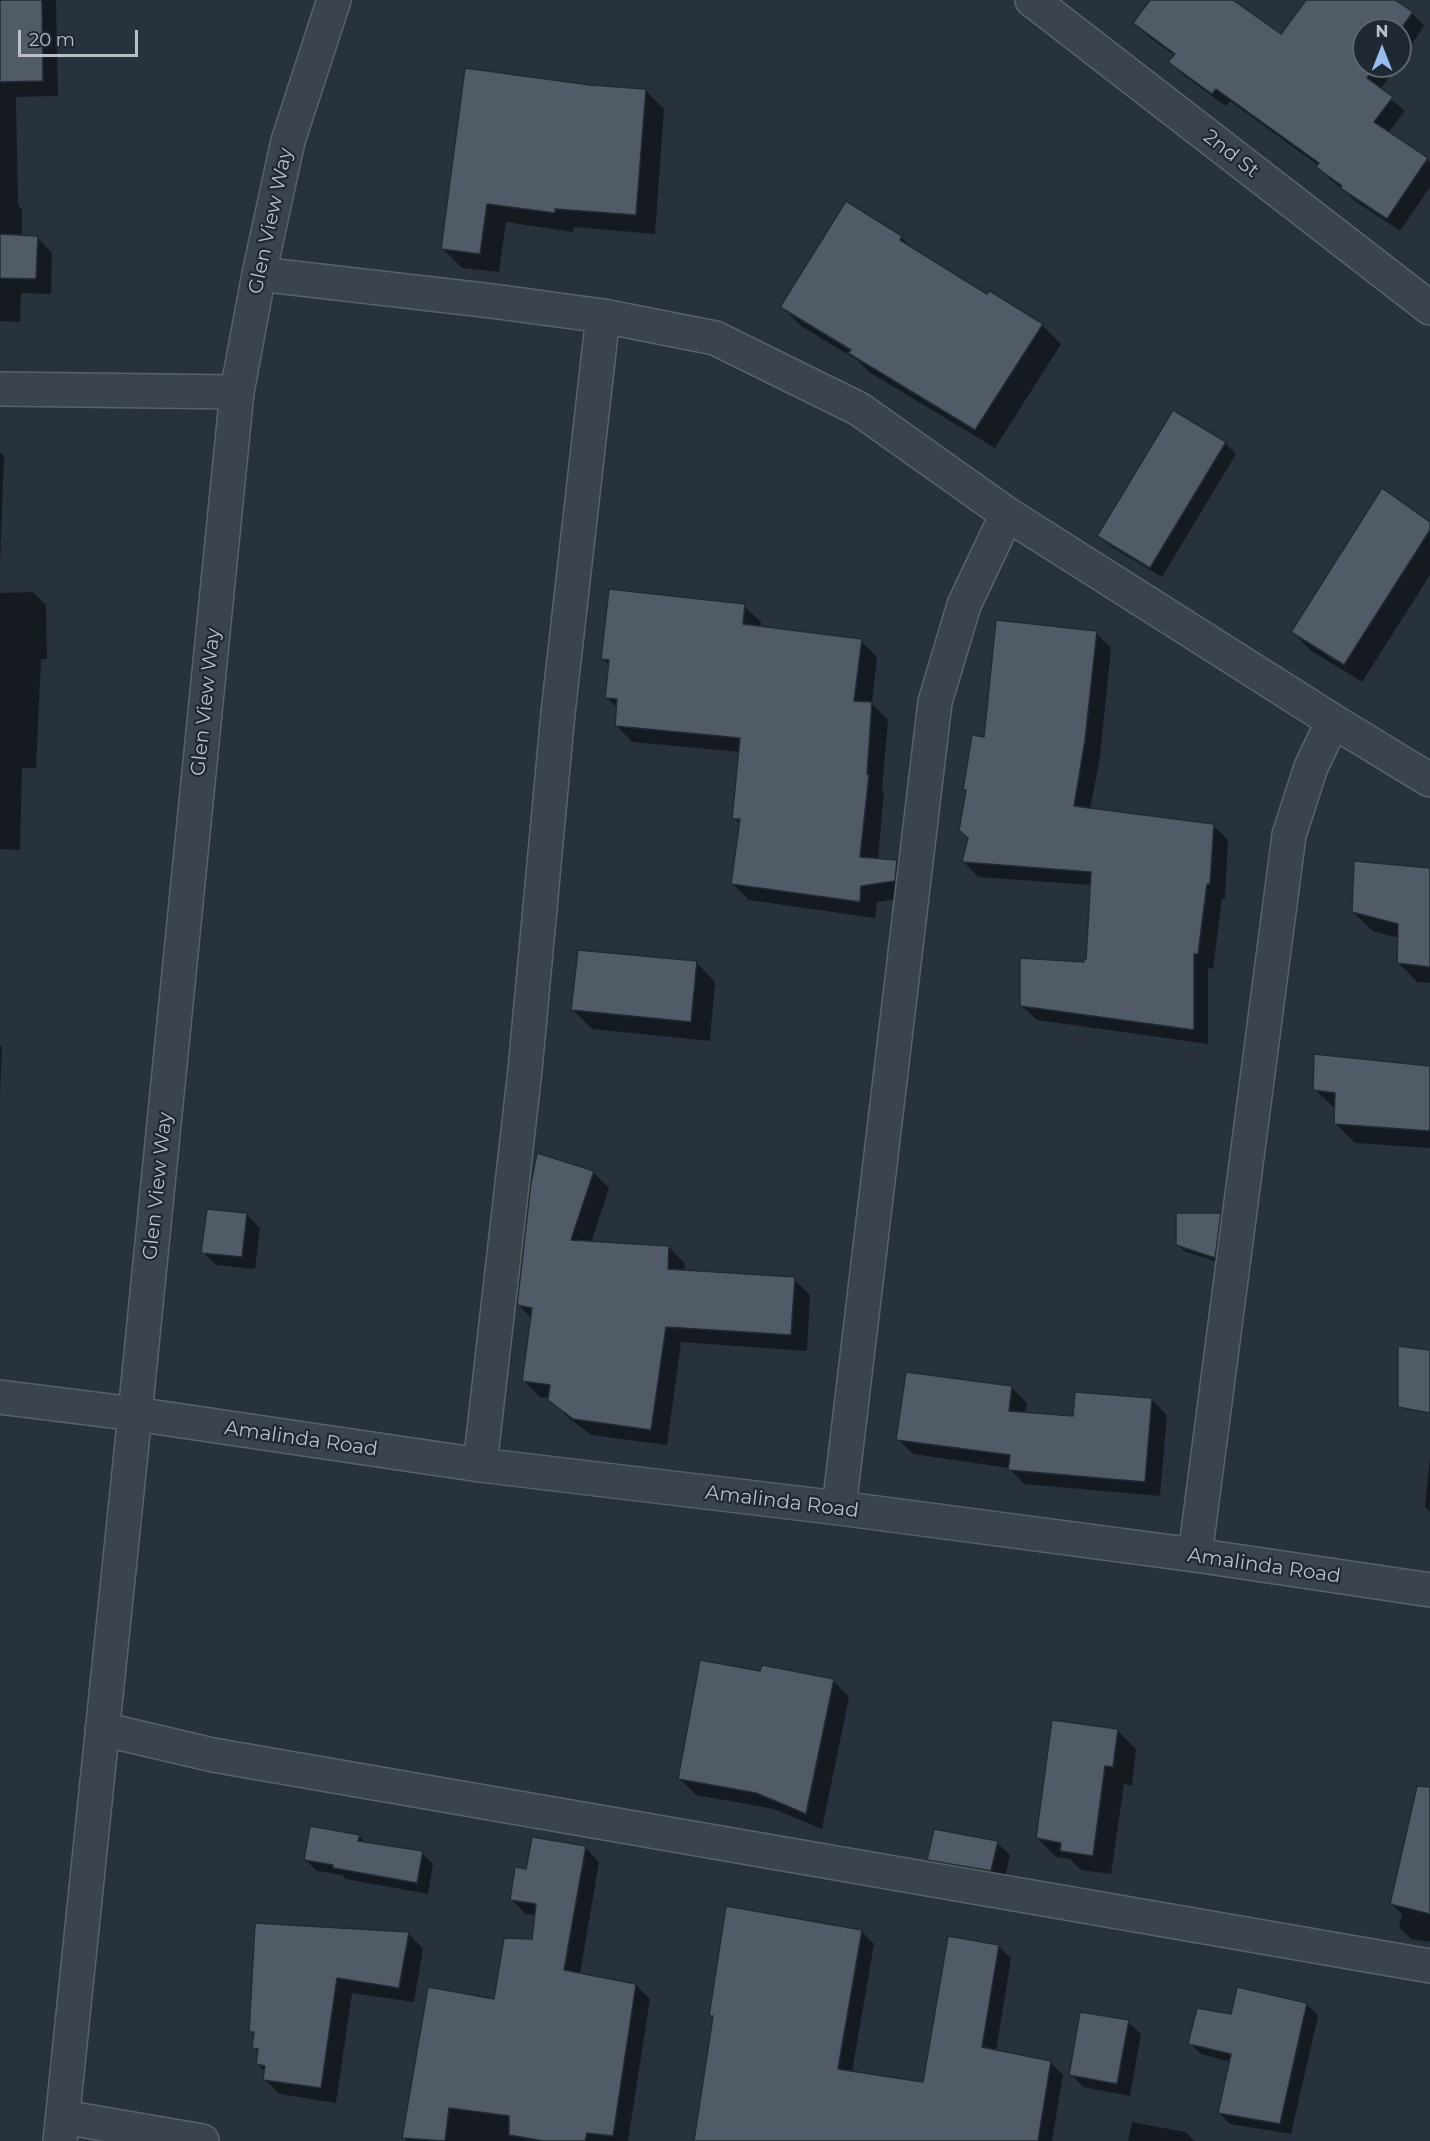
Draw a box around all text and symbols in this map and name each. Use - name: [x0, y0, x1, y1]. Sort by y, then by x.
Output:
- scale bar: [21, 18, 141, 56]
- north arrow: [1352, 18, 1412, 78]
- text: N: [1376, 22, 1388, 41]
- text: 20 m: [29, 29, 75, 51]
- street label: 2nd St: [1198, 125, 1264, 183]
- street label: Glen View Way: [244, 146, 298, 296]
- street label: Glen View Way: [186, 627, 226, 777]
- street label: Glen View Way: [138, 1111, 178, 1261]
- street label: Amalinda Road: [223, 1416, 379, 1462]
- street label: Amalinda Road: [704, 1481, 860, 1523]
- street label: Amalinda Road: [1186, 1543, 1342, 1589]

